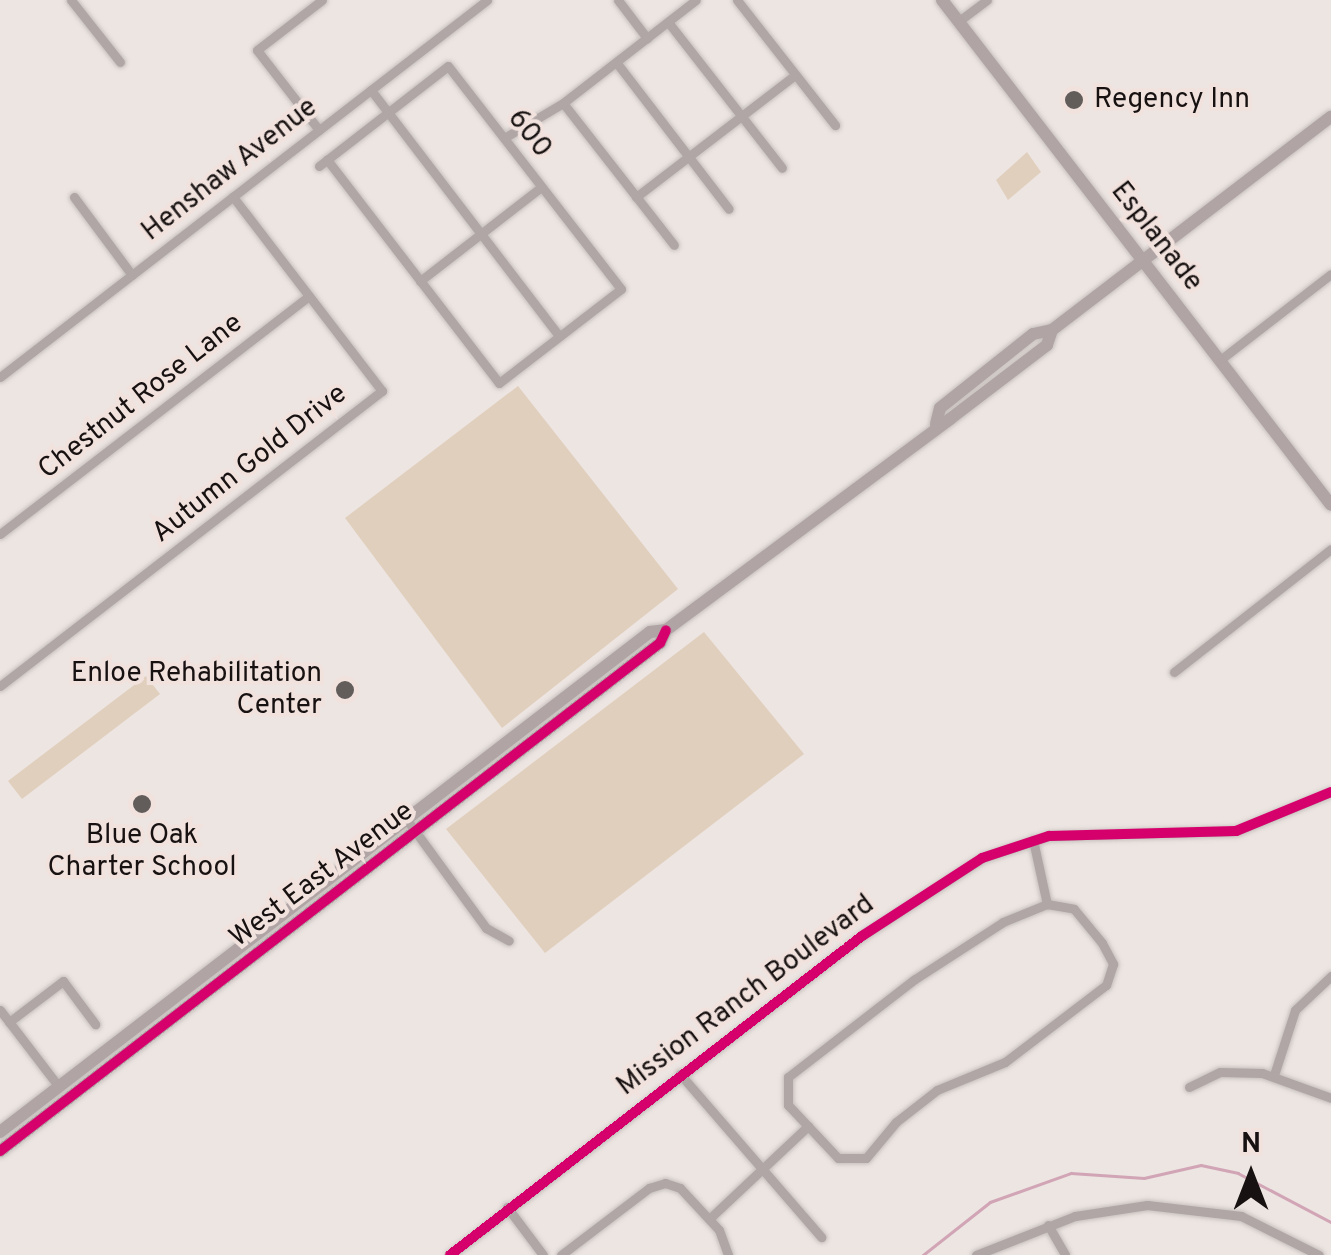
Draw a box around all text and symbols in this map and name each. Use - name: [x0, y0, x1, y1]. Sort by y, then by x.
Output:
- place label: Regency Inn: [1094, 83, 1250, 117]
- marker: Regency Inn: [1063, 89, 1085, 111]
- street label: Henshaw Avenue: [135, 91, 325, 249]
- street label: 600: [500, 103, 558, 165]
- street label: Esplanade: [1103, 176, 1209, 298]
- street label: Chestnut Rose Lane: [32, 307, 250, 487]
- street label: Autumn Gold Drive: [146, 378, 354, 550]
- place label: Enloe Rehabilitation Center: [71, 657, 322, 723]
- marker: Enloe Rehabilitation Center: [332, 677, 358, 703]
- marker: Blue Oak Charter School: [131, 793, 153, 815]
- street label: West East Avenue: [223, 795, 421, 955]
- place label: Blue Oak Charter School: [47, 819, 237, 885]
- street label: Mission Ranch Boulevard: [611, 888, 881, 1104]
- north arrow: [1201, 1125, 1301, 1225]
- text: N: [1241, 1127, 1261, 1163]

